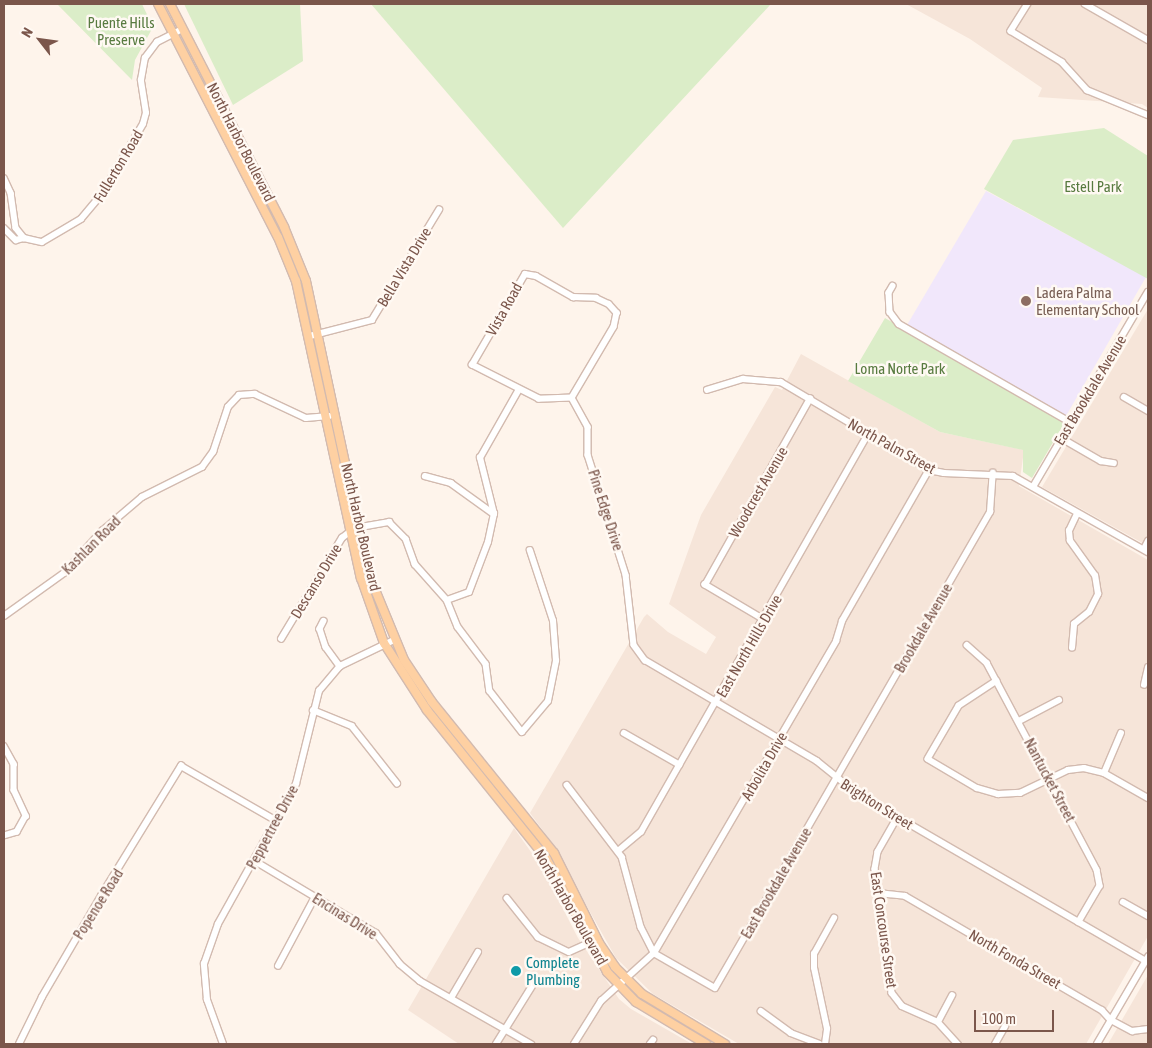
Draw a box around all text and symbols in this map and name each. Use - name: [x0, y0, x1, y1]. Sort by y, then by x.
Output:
- park label: Puente Hills Preserve: [87, 13, 155, 48]
- north arrow: [15, 15, 65, 65]
- text: N: [18, 25, 36, 40]
- street label: North Harbor Boulevard: [203, 80, 279, 204]
- street label: Fullerton Road: [89, 127, 147, 205]
- park label: Estell Park: [1064, 178, 1122, 196]
- street label: Bella Vista Drive: [373, 224, 435, 310]
- street label: Vista Road: [482, 279, 526, 339]
- place label: Ladera Palma Elementary School: [1036, 283, 1139, 318]
- marker: Ladera Palma Elementary School: [1020, 295, 1032, 307]
- street label: East Brookdale Avenue: [1050, 332, 1130, 448]
- park label: Loma Norte Park: [855, 360, 945, 378]
- street label: North Palm Street: [845, 414, 939, 478]
- street label: Woodcrest Avenue: [725, 444, 791, 540]
- street label: North Harbor Boulevard: [337, 461, 385, 593]
- street label: Pine Edge Drive: [584, 467, 628, 553]
- street label: Kashlan Road: [58, 512, 124, 578]
- street label: Descanso Drive: [287, 540, 345, 622]
- street label: Brookdale Avenue: [890, 580, 956, 676]
- street label: East North Hills Drive: [712, 592, 786, 700]
- street label: Arbolita Drive: [737, 729, 791, 803]
- street label: Nantucket Street: [1020, 735, 1080, 825]
- street label: Brighton Street: [837, 775, 917, 833]
- street label: Peppertree Drive: [242, 782, 302, 872]
- street label: East Brookdale Avenue: [737, 824, 815, 942]
- street label: North Harbor Boulevard: [530, 846, 612, 968]
- street label: Popenoe Road: [69, 865, 127, 943]
- street label: East Concourse Street: [867, 871, 901, 989]
- street label: Encinas Drive: [309, 889, 381, 943]
- street label: North Fonda Street: [966, 925, 1064, 993]
- place label: Complete Plumbing: [526, 953, 580, 988]
- marker: Complete Plumbing: [510, 965, 522, 977]
- scale bar: [977, 1000, 1057, 1032]
- text: 100 m: [982, 1010, 1016, 1027]

